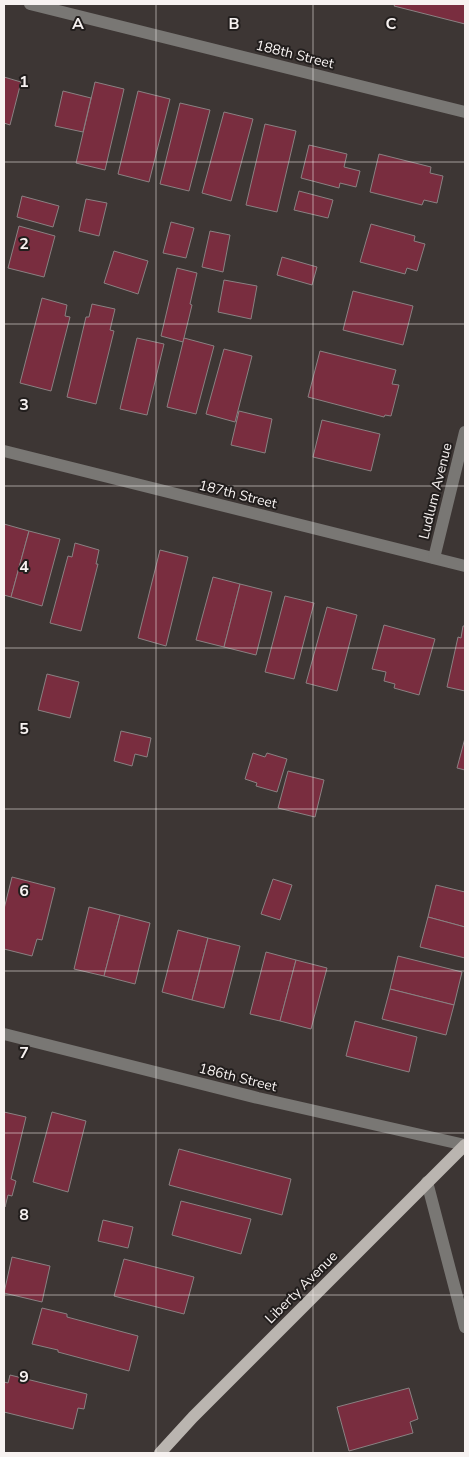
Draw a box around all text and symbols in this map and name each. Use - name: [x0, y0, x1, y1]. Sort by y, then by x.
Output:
- text: A: [72, 13, 84, 35]
- text: B: [228, 13, 240, 35]
- text: C: [386, 13, 397, 35]
- street label: 188th Street: [254, 36, 336, 73]
- text: 1: [19, 71, 29, 93]
- text: 2: [19, 233, 29, 255]
- text: 3: [19, 394, 29, 416]
- street label: Ludlum Avenue: [414, 441, 457, 541]
- street label: 187th Street: [197, 476, 279, 513]
- text: 4: [19, 556, 29, 578]
- text: 5: [19, 718, 29, 740]
- text: 6: [19, 880, 29, 902]
- text: 7: [19, 1042, 29, 1064]
- street label: 186th Street: [197, 1059, 279, 1096]
- text: 8: [19, 1204, 29, 1226]
- street label: Liberty Avenue: [261, 1247, 342, 1328]
- text: 9: [19, 1366, 29, 1388]

